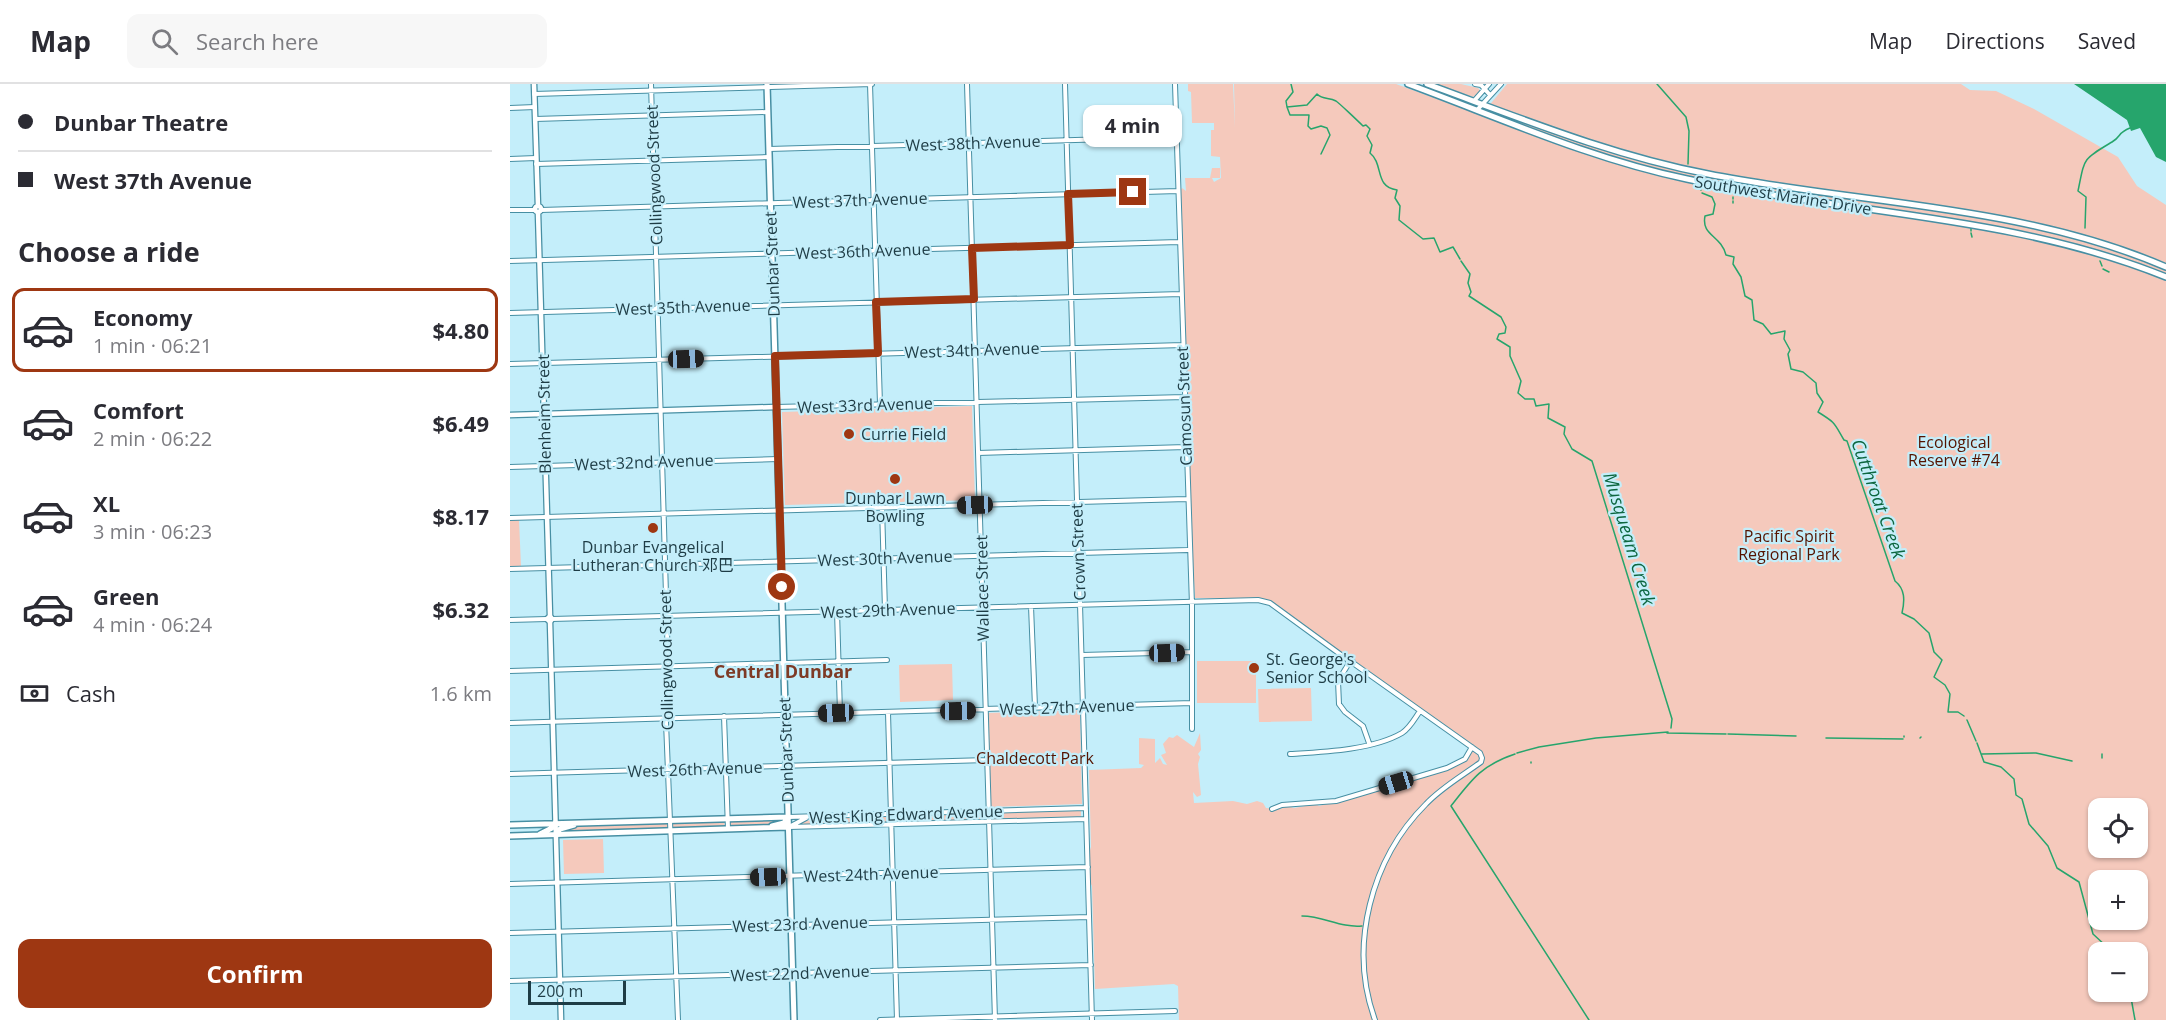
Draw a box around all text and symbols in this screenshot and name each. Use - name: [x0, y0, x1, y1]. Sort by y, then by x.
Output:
- search box: [127, 14, 547, 68]
- text: Map: [30, 22, 91, 60]
- icon: search: [148, 25, 181, 58]
- text: Search here: [196, 26, 319, 56]
- text: Map: [1869, 27, 1912, 55]
- text: Directions: [1945, 27, 2045, 55]
- text: Saved: [2078, 27, 2136, 55]
- street label: Collingwood Street: [641, 104, 667, 246]
- callout: 4 min: [1084, 105, 1182, 147]
- text: Dunbar Theatre: [54, 107, 228, 137]
- text: 4 min: [1105, 112, 1160, 139]
- street label: West 38th Avenue: [905, 130, 1041, 156]
- text: West 37th Avenue: [54, 165, 252, 195]
- street label: Southwest Marine Drive: [1693, 170, 1873, 220]
- route end: [1119, 178, 1146, 205]
- street label: West 37th Avenue: [792, 187, 928, 213]
- street label: Dunbar Street: [759, 211, 785, 317]
- text: Choose a ride: [18, 233, 200, 270]
- street label: West 36th Avenue: [795, 238, 931, 264]
- street label: West 35th Avenue: [615, 294, 751, 320]
- text: Economy: [93, 302, 192, 332]
- icon: car: [21, 303, 75, 357]
- text: $4.80: [432, 315, 489, 345]
- text: 1 min · 06:21: [93, 332, 212, 359]
- street label: West 34th Avenue: [904, 337, 1040, 363]
- street label: Camosun Street: [1171, 346, 1197, 466]
- car: [668, 349, 704, 369]
- street label: Blenheim Street: [532, 354, 556, 474]
- street label: West 33rd Avenue: [797, 392, 933, 418]
- text: Comfort: [93, 395, 184, 425]
- icon: car: [21, 396, 75, 450]
- text: $6.49: [432, 408, 489, 438]
- place label: Currie Field: [861, 423, 946, 445]
- text: 2 min · 06:22: [93, 425, 212, 452]
- marker: Currie Field: [842, 427, 856, 441]
- park label: Ecological Reserve #74: [1908, 431, 2000, 471]
- water label: Cutthroat Creek: [1846, 436, 1912, 563]
- street label: West 32nd Avenue: [574, 449, 714, 475]
- water label: Musqueam Creek: [1598, 469, 1662, 609]
- marker: Dunbar Lawn Bowling: [888, 472, 902, 486]
- place label: Dunbar Lawn Bowling: [845, 487, 945, 527]
- text: XL: [93, 488, 120, 518]
- icon: car: [21, 489, 75, 543]
- car: [957, 495, 993, 515]
- text: $8.17: [432, 501, 489, 531]
- street label: Crown Street: [1065, 503, 1091, 601]
- text: 3 min · 06:23: [93, 518, 212, 545]
- marker: Dunbar Evangelical Lutheran Church 邓巴: [646, 521, 660, 535]
- park label: Pacific Spirit Regional Park: [1738, 525, 1840, 565]
- street label: Wallace Street: [970, 534, 994, 641]
- place label: Dunbar Evangelical Lutheran Church 邓巴: [572, 536, 734, 576]
- street label: West 30th Avenue: [817, 545, 953, 571]
- route start: [768, 573, 795, 600]
- text: Green: [93, 581, 159, 611]
- icon: car: [21, 582, 75, 636]
- street label: Collingwood Street: [654, 589, 678, 730]
- text: $6.32: [432, 594, 489, 624]
- street label: West 29th Avenue: [820, 597, 956, 623]
- text: 4 min · 06:24: [93, 611, 212, 638]
- car: [1149, 643, 1185, 663]
- place label: St. George's Senior School: [1266, 648, 1367, 688]
- district label: Central Dunbar: [714, 659, 852, 683]
- marker: St. George's Senior School: [1247, 661, 1261, 675]
- icon: cash: [18, 677, 51, 710]
- text: Cash: [66, 678, 116, 708]
- text: 1.6 km: [430, 680, 492, 707]
- street label: West 27th Avenue: [999, 694, 1135, 720]
- street label: Dunbar Street: [773, 697, 799, 803]
- car: [940, 702, 976, 720]
- car: [818, 703, 854, 723]
- park label: Chaldecott Park: [976, 747, 1095, 769]
- street label: West 26th Avenue: [627, 756, 763, 782]
- car: [1376, 769, 1416, 797]
- map controls: [2088, 798, 2148, 1002]
- button: locate: [2088, 798, 2148, 858]
- street label: West King Edward Avenue: [809, 800, 1003, 828]
- street label: West 24th Avenue: [803, 861, 939, 887]
- car: [750, 867, 786, 887]
- button: +: [2088, 870, 2148, 930]
- street label: West 23rd Avenue: [732, 911, 868, 937]
- button: Confirm: [18, 939, 492, 1008]
- button: −: [2088, 942, 2148, 1002]
- street label: West 22nd Avenue: [730, 960, 870, 986]
- scale bar: [528, 978, 626, 1006]
- text: 200 m: [537, 980, 583, 1002]

